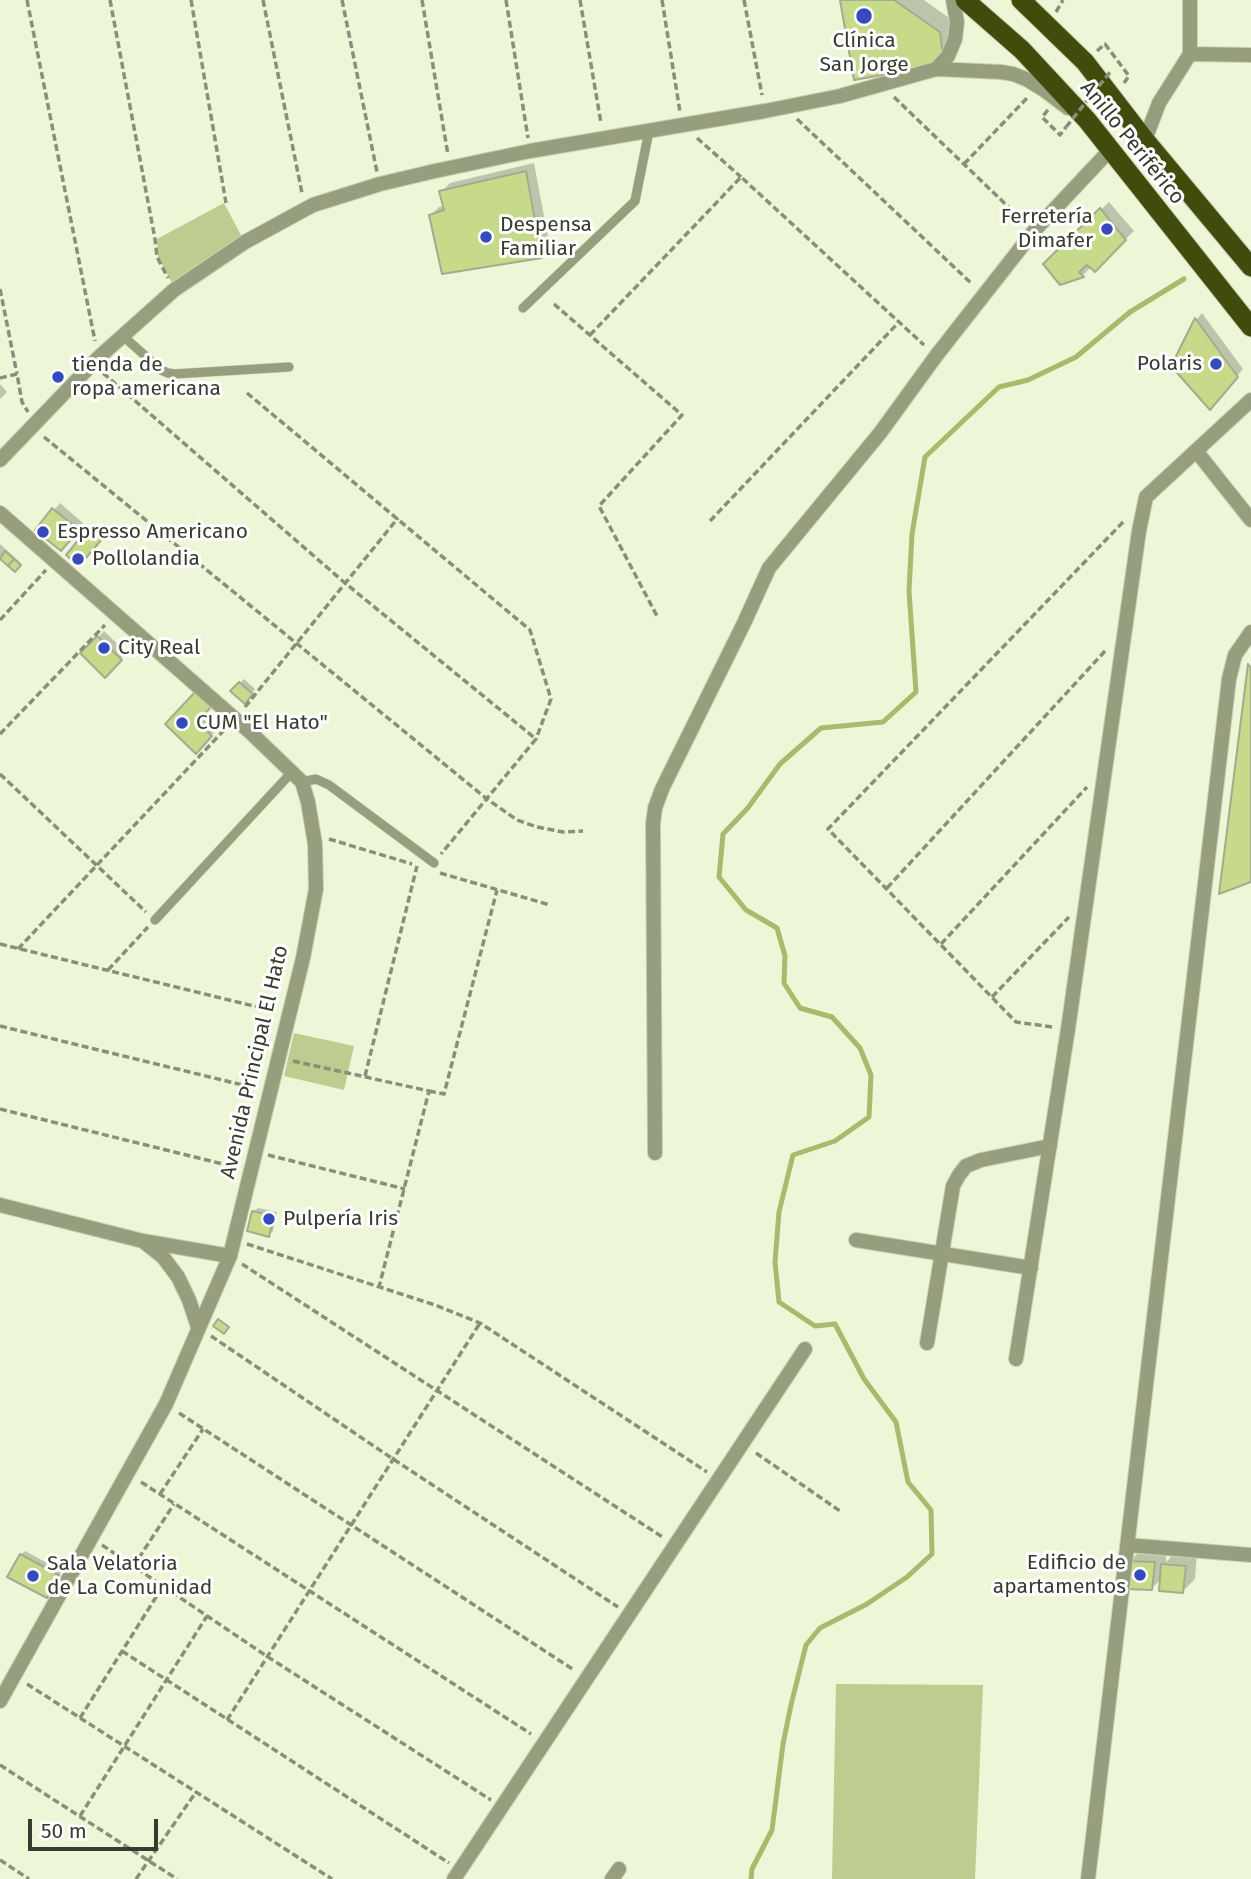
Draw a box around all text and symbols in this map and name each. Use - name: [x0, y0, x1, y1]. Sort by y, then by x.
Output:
- marker: Clínica San Jorge: [854, 6, 874, 26]
- place label: Clínica San Jorge: [819, 28, 909, 78]
- street label: Anillo Periférico: [1075, 76, 1189, 210]
- place label: Ferretería Dimafer: [1001, 204, 1093, 254]
- place label: Despensa Familiar: [500, 212, 592, 262]
- marker: Ferretería Dimafer: [1099, 221, 1115, 237]
- marker: Despensa Familiar: [478, 229, 494, 245]
- place label: Polaris: [1137, 351, 1202, 377]
- place label: tienda de ropa americana: [72, 352, 221, 402]
- marker: Polaris: [1208, 356, 1224, 372]
- marker: tienda de ropa americana: [50, 369, 66, 385]
- place label: Espresso Americano: [57, 519, 248, 545]
- marker: Espresso Americano: [35, 524, 51, 540]
- place label: Pollolandia: [92, 546, 200, 572]
- marker: Pollolandia: [70, 551, 86, 567]
- place label: City Real: [118, 635, 200, 661]
- marker: City Real: [96, 640, 112, 656]
- place label: CUM "El Hato": [196, 710, 328, 736]
- marker: CUM "El Hato": [174, 715, 190, 731]
- street label: Avenida Principal El Hato: [216, 943, 294, 1181]
- place label: Pulpería Iris: [283, 1206, 398, 1232]
- marker: Pulpería Iris: [261, 1211, 277, 1227]
- place label: Edificio de apartamentos: [993, 1550, 1126, 1600]
- place label: Sala Velatoria de La Comunidad: [47, 1551, 212, 1601]
- marker: Edificio de apartamentos: [1132, 1567, 1148, 1583]
- marker: Sala Velatoria de La Comunidad: [25, 1568, 41, 1584]
- scale bar: [32, 1806, 161, 1850]
- text: 50 m: [41, 1818, 87, 1844]

